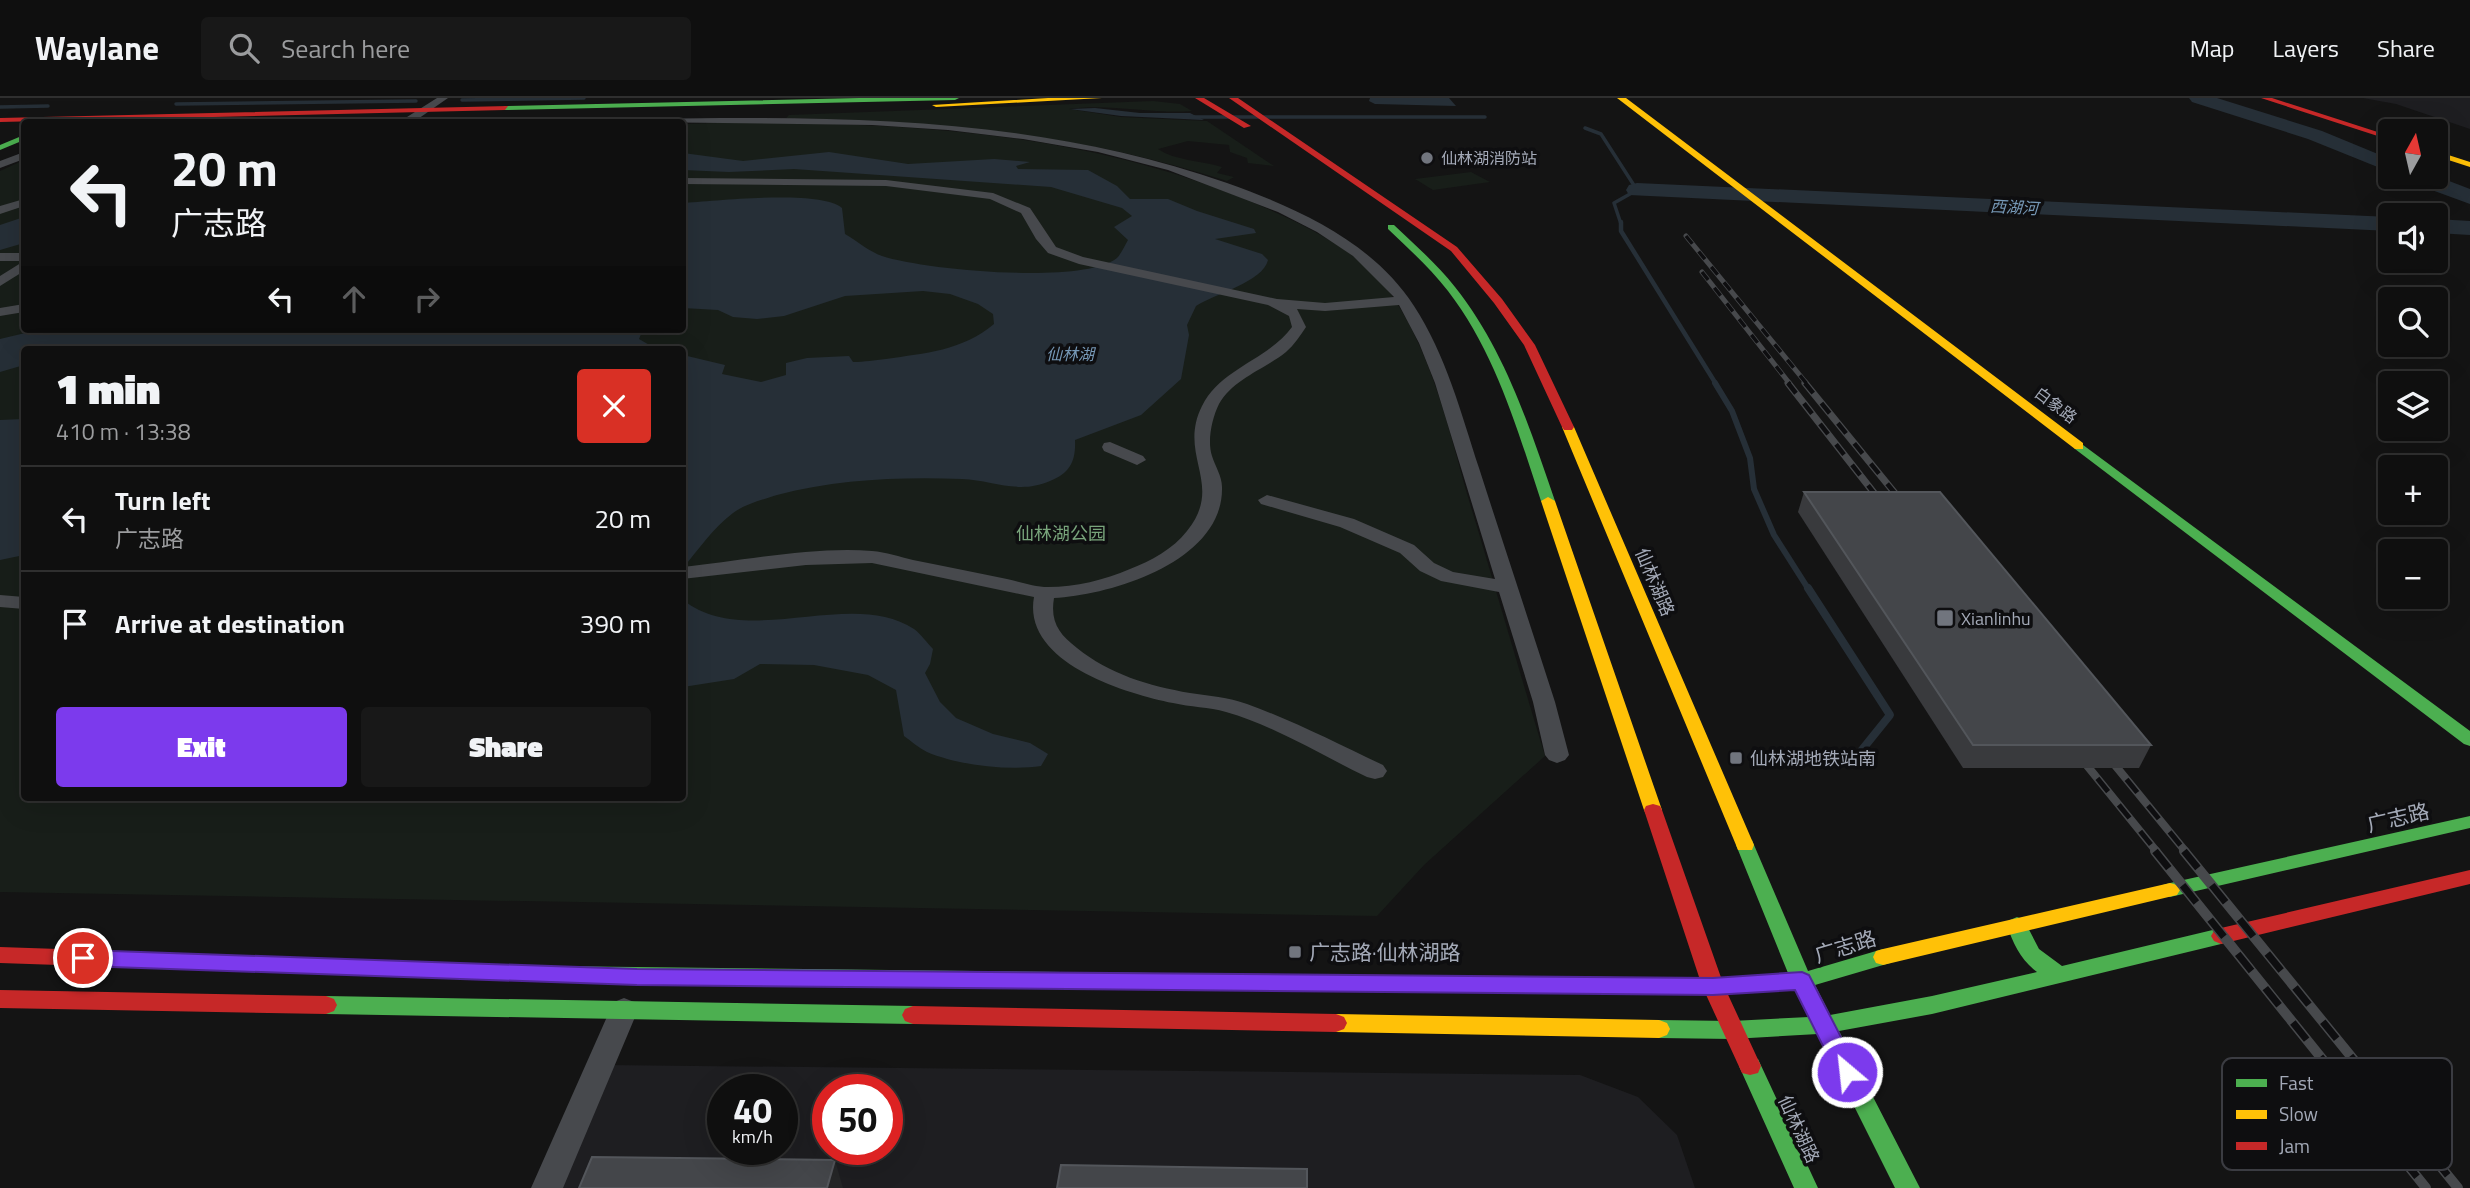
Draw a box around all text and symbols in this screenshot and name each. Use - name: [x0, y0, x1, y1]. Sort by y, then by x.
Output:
- search box: [201, 17, 691, 80]
- text: Waylane: [35, 23, 159, 73]
- icon: search: [225, 29, 263, 67]
- text: Search here: [281, 29, 410, 68]
- text: Map: [2190, 30, 2235, 66]
- text: Layers: [2273, 30, 2339, 66]
- text: Share: [2377, 30, 2435, 66]
- north arrow: [2378, 119, 2448, 189]
- map controls: [2378, 119, 2448, 609]
- text: 20 m: [171, 130, 278, 205]
- place label: 仙林湖消防站: [1441, 146, 1537, 170]
- icon: left: [56, 147, 147, 238]
- marker: 仙林湖消防站: [1419, 150, 1435, 166]
- water label: 西湖河: [1989, 194, 2042, 220]
- text: 广志路: [171, 199, 267, 247]
- button: sound: [2378, 203, 2448, 273]
- icon: left: [262, 280, 300, 318]
- icon: ahead: [335, 280, 373, 318]
- icon: right: [408, 280, 446, 318]
- button: search: [2378, 287, 2448, 357]
- water label: 仙林湖: [1046, 342, 1097, 366]
- text: 1 min: [56, 356, 160, 420]
- button: close: [577, 369, 651, 443]
- button: layers: [2378, 371, 2448, 441]
- street label: 白象路: [2030, 381, 2082, 429]
- text: 410 m · 13:38: [56, 414, 191, 449]
- button: +: [2378, 455, 2448, 525]
- text: Turn left: [115, 481, 210, 520]
- text: 20 m: [594, 499, 651, 538]
- icon: left: [56, 500, 94, 538]
- park label: 仙林湖公园: [1016, 520, 1106, 547]
- text: 广志路: [115, 521, 184, 556]
- button: −: [2378, 539, 2448, 609]
- street label: 仙林湖路: [1629, 544, 1681, 620]
- text: Arrive at destination: [115, 604, 345, 643]
- text: 390 m: [580, 604, 651, 643]
- icon: arrive: [56, 605, 94, 643]
- place label: Xianlinhu: [1961, 605, 2031, 632]
- marker: Xianlinhu: [1935, 608, 1955, 628]
- button: Exit: [56, 707, 347, 787]
- button: Share: [361, 707, 651, 787]
- place label: 仙林湖地铁站南: [1750, 745, 1876, 772]
- marker: 仙林湖地铁站南: [1728, 750, 1744, 766]
- street label: 广志路: [2364, 794, 2432, 840]
- street label: 广志路: [1810, 921, 1880, 971]
- pin: [53, 928, 113, 988]
- place label: 广志路·仙林湖路: [1309, 936, 1461, 968]
- icon: arrive: [64, 939, 102, 977]
- marker: 广志路·仙林湖路: [1287, 944, 1303, 960]
- position arrow: [1810, 1035, 1884, 1109]
- legend: [2222, 1058, 2452, 1170]
- text: Fast: [2279, 1068, 2314, 1097]
- speed limit sign: 50: [812, 1074, 903, 1165]
- text: 40: [733, 1083, 772, 1137]
- street label: 仙林湖路: [1772, 1091, 1826, 1167]
- text: Slow: [2279, 1099, 2318, 1128]
- text: km/h: [732, 1123, 773, 1150]
- text: Jam: [2279, 1131, 2310, 1160]

